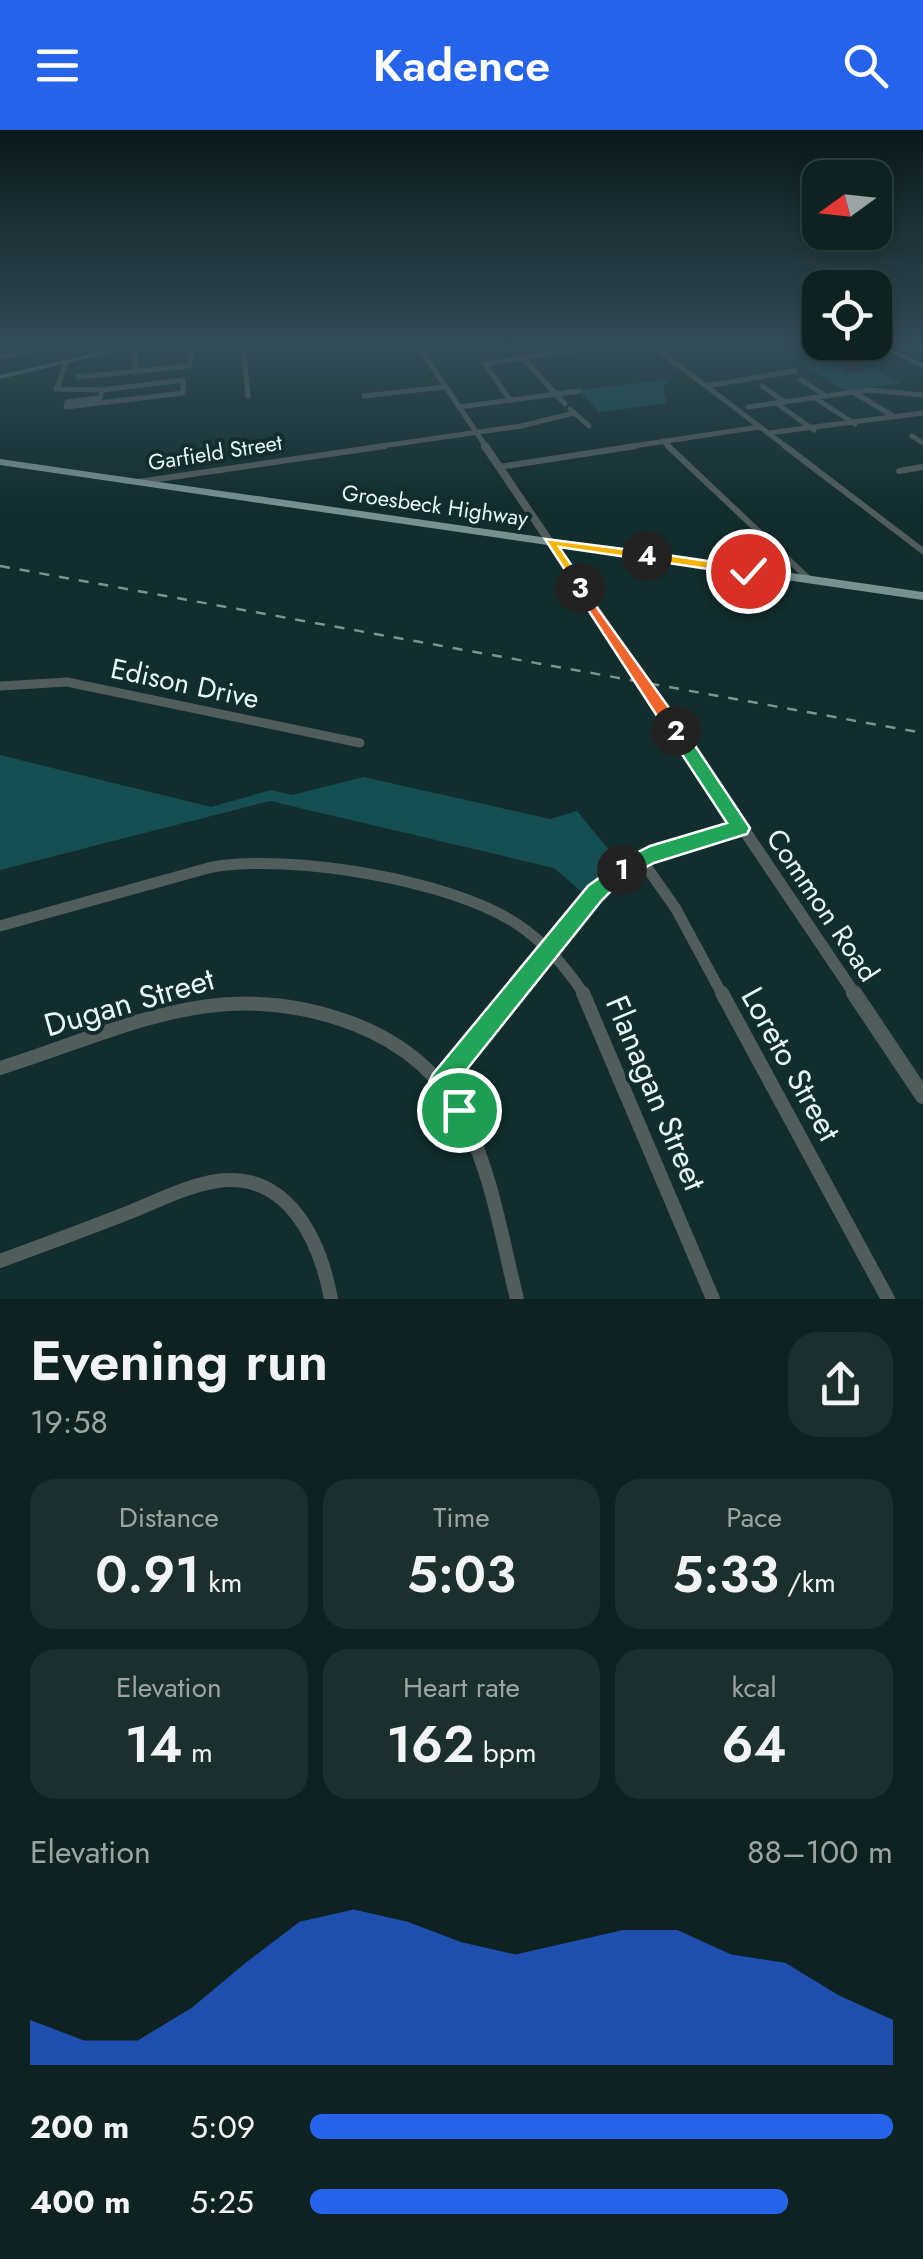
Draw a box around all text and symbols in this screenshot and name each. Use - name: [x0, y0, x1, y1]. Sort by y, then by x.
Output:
- text: Kadence: [373, 33, 550, 98]
- icon: menu: [30, 38, 85, 93]
- icon: search: [838, 38, 893, 93]
- north arrow: [802, 160, 892, 250]
- map controls: [802, 160, 892, 360]
- button: locate: [802, 270, 892, 360]
- street label: Garfield Street: [146, 426, 285, 478]
- street label: Groesbeck Highway: [340, 476, 530, 534]
- pin: [706, 529, 791, 614]
- pin: 4: [622, 531, 672, 581]
- text: 4: [637, 535, 657, 576]
- icon: check: [721, 544, 776, 599]
- pin: 3: [555, 563, 605, 613]
- text: 3: [571, 567, 589, 608]
- street label: Edison Drive: [107, 648, 263, 719]
- pin: 2: [651, 706, 701, 756]
- text: 2: [667, 710, 685, 751]
- street label: Common Road: [756, 820, 889, 990]
- pin: 1: [597, 845, 647, 895]
- text: 1: [615, 849, 629, 890]
- street label: Dugan Street: [39, 956, 220, 1048]
- street label: Loreto Street: [730, 979, 852, 1150]
- street label: Flanagan Street: [594, 989, 718, 1198]
- pin: [417, 1068, 502, 1153]
- icon: arrive: [432, 1083, 487, 1138]
- text: Evening run: [30, 1321, 328, 1401]
- button: share: [788, 1332, 893, 1437]
- text: 19:58: [30, 1399, 108, 1445]
- text: Distance: [119, 1497, 219, 1538]
- text: Time: [433, 1497, 490, 1538]
- text: Pace: [726, 1497, 782, 1538]
- text: 0.91: [95, 1538, 200, 1611]
- text: 5:03: [407, 1538, 516, 1611]
- text: 5:33: [672, 1538, 779, 1611]
- text: km: [200, 1562, 242, 1603]
- text: /km: [779, 1562, 836, 1603]
- text: Elevation: [116, 1667, 222, 1708]
- text: Heart rate: [403, 1667, 520, 1708]
- text: kcal: [732, 1667, 777, 1708]
- text: 14: [125, 1708, 183, 1781]
- text: 162: [386, 1708, 474, 1781]
- text: 64: [722, 1708, 787, 1781]
- text: m: [183, 1732, 213, 1773]
- text: bpm: [474, 1732, 537, 1773]
- text: Elevation: [30, 1829, 151, 1875]
- text: 88–100 m: [747, 1829, 893, 1875]
- text: 200 m: [30, 2104, 129, 2150]
- text: 5:09: [190, 2104, 255, 2150]
- text: 400 m: [30, 2179, 131, 2225]
- text: 5:25: [190, 2179, 254, 2225]

